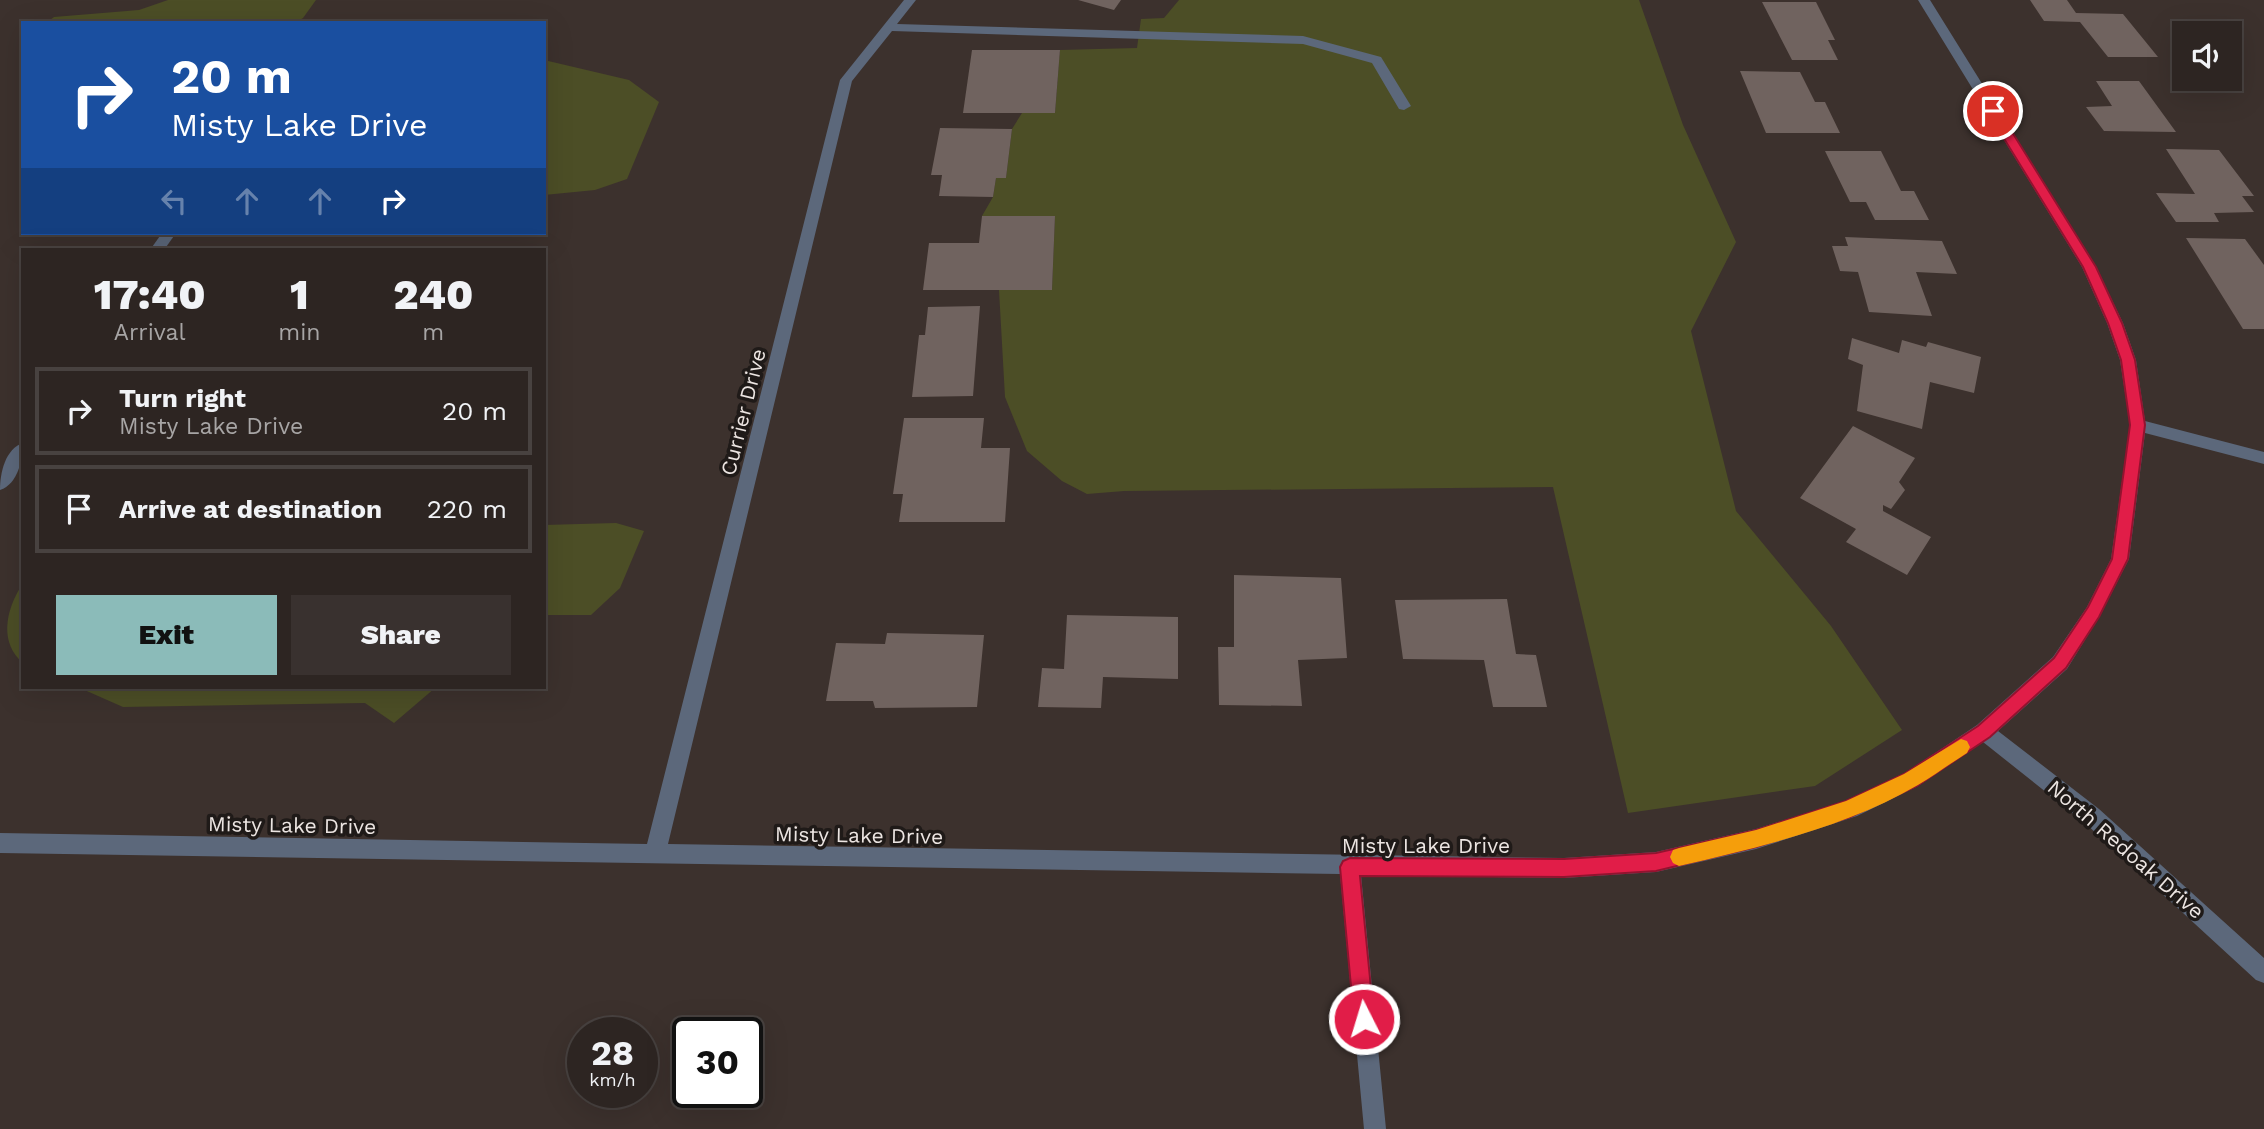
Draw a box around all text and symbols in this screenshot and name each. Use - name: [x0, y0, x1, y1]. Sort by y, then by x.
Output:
- map controls: [2172, 21, 2242, 91]
- button: sound: [2172, 21, 2242, 91]
- text: 20 m: [171, 47, 292, 105]
- icon: right: [56, 49, 147, 140]
- pin: [1963, 81, 2023, 141]
- icon: arrive: [1974, 92, 2012, 130]
- text: Misty Lake Drive: [171, 106, 428, 144]
- icon: left: [155, 182, 193, 220]
- icon: ahead: [228, 182, 266, 220]
- icon: ahead: [301, 182, 339, 220]
- icon: right: [374, 182, 412, 220]
- text: 17:40: [94, 270, 205, 319]
- text: 1: [290, 270, 309, 319]
- text: 240: [393, 270, 473, 319]
- text: Arrival: [114, 319, 186, 346]
- text: min: [278, 319, 321, 346]
- text: m: [422, 319, 444, 346]
- street label: Currier Drive: [715, 346, 771, 478]
- text: Turn right: [119, 383, 246, 413]
- icon: right: [60, 392, 98, 430]
- text: 20 m: [442, 396, 507, 426]
- text: Misty Lake Drive: [119, 413, 303, 440]
- icon: arrive: [60, 490, 98, 528]
- text: Arrive at destination: [119, 494, 382, 524]
- text: 220 m: [427, 494, 507, 524]
- button: Exit: [56, 595, 277, 675]
- button: Share: [291, 595, 511, 675]
- street label: North Redoak Drive: [2043, 774, 2209, 924]
- street label: Misty Lake Drive: [208, 811, 376, 839]
- street label: Misty Lake Drive: [775, 821, 943, 849]
- street label: Misty Lake Drive: [1342, 833, 1510, 858]
- position arrow: [1327, 982, 1401, 1056]
- speed limit sign: 30: [672, 1017, 763, 1108]
- text: 28: [591, 1032, 634, 1074]
- text: km/h: [589, 1069, 636, 1090]

